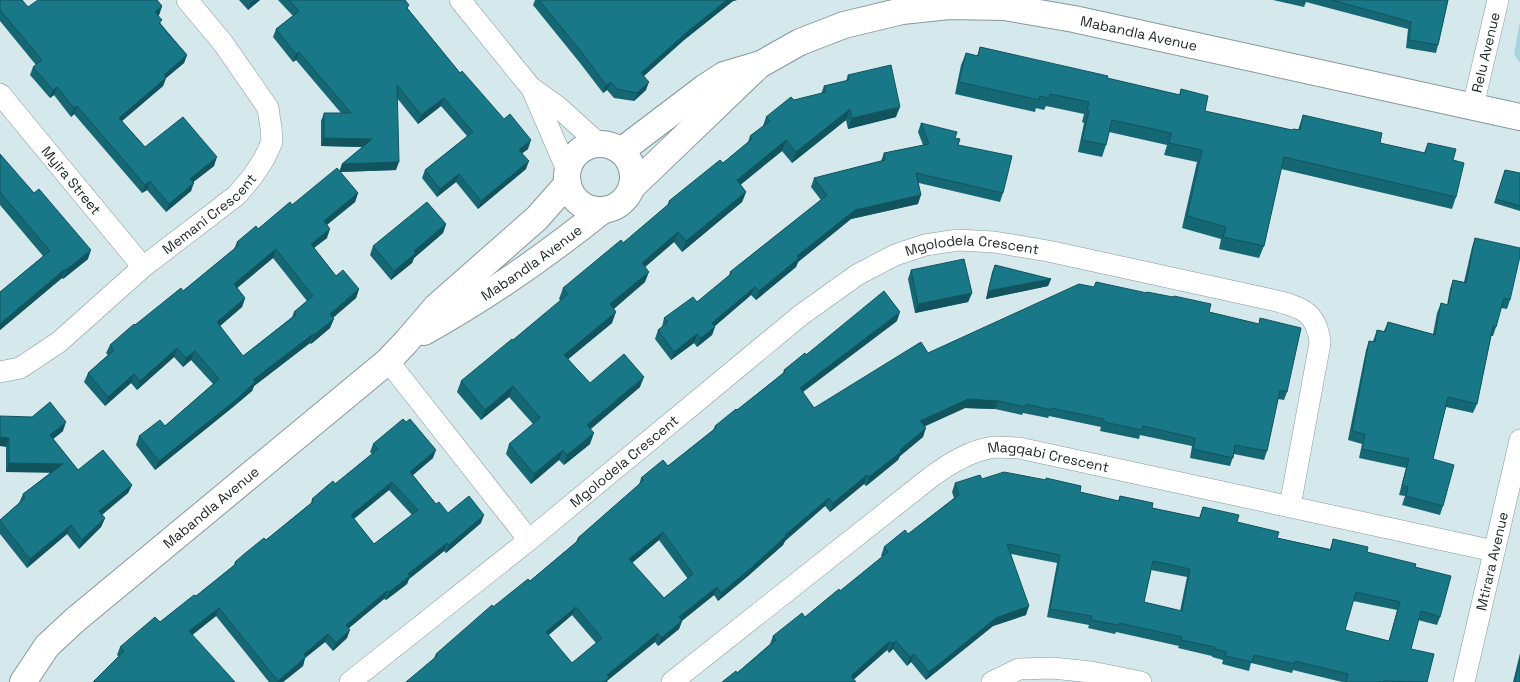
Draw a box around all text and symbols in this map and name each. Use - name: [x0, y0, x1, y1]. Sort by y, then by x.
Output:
- street label: Relu Avenue: [1467, 10, 1504, 94]
- street label: Mabandla Avenue: [1079, 12, 1199, 55]
- street label: Myira Street: [38, 142, 105, 218]
- street label: Memani Crescent: [159, 170, 260, 258]
- street label: Mabandla Avenue: [478, 221, 586, 305]
- street label: Mgolodela Crescent: [903, 231, 1040, 260]
- street label: Mgolodela Crescent: [566, 411, 682, 511]
- street label: Magqabi Crescent: [986, 437, 1111, 476]
- street label: Mabandla Avenue: [159, 462, 263, 552]
- street label: Mtirara Avenue: [1472, 510, 1512, 612]

